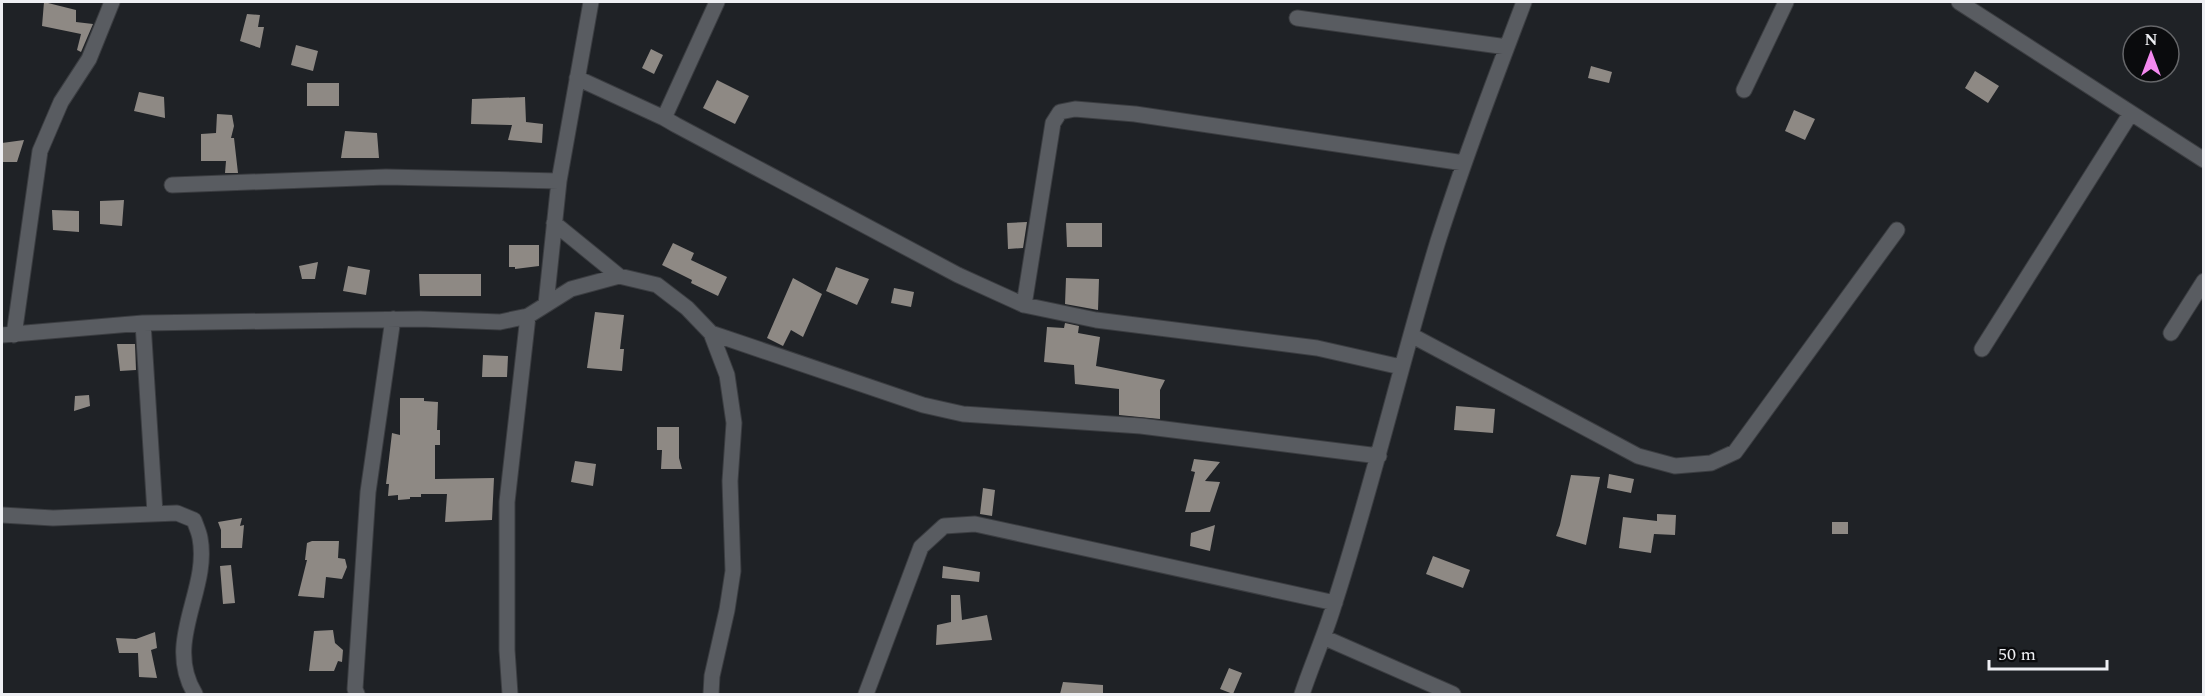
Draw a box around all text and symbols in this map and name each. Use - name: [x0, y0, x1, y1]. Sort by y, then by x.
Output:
- north arrow: [2121, 24, 2181, 84]
- text: N: [2144, 28, 2158, 52]
- scale bar: [1989, 633, 2108, 671]
- text: 50 m: [1998, 641, 2036, 668]

